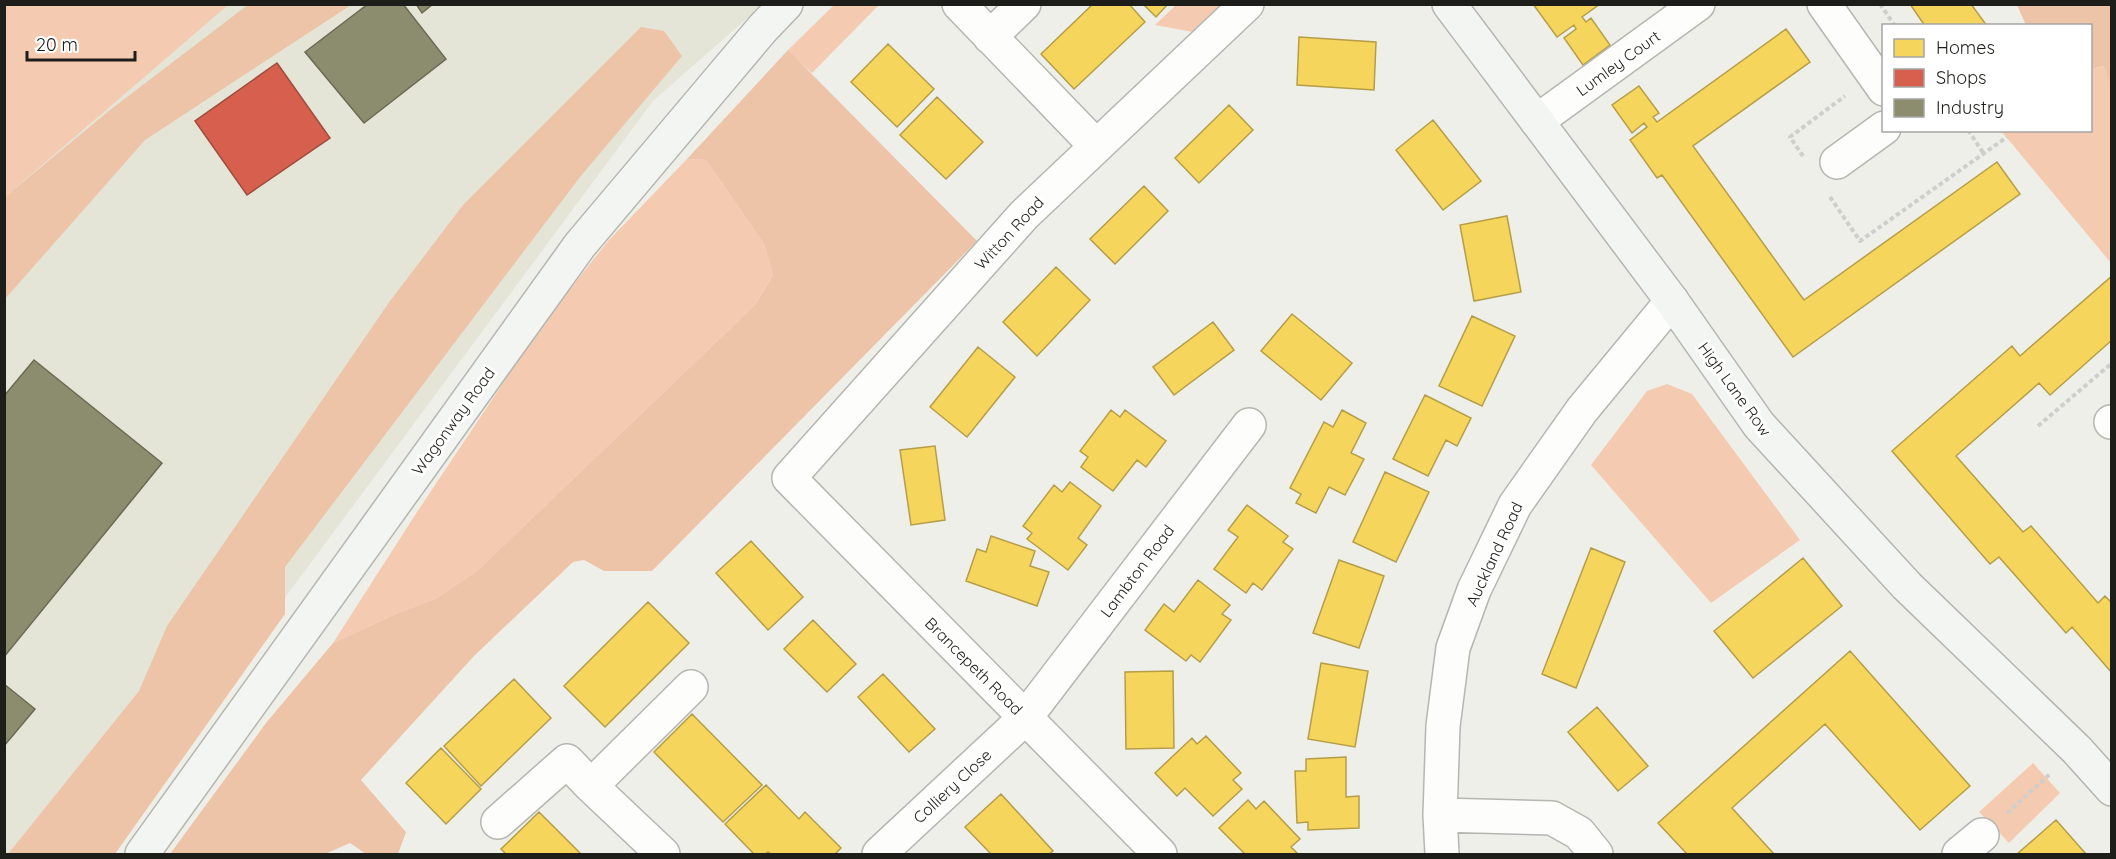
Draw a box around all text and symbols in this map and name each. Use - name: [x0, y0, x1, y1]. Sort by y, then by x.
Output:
- scale bar: [27, 24, 135, 62]
- legend: [1882, 24, 2092, 132]
- street label: Lumley Court: [1572, 26, 1664, 100]
- text: 20 m: [36, 33, 78, 56]
- text: Homes: [1936, 36, 1995, 59]
- text: Shops: [1936, 66, 1987, 89]
- text: Industry: [1936, 96, 2004, 119]
- street label: Witton Road: [970, 192, 1048, 274]
- street label: High Lane Row: [1694, 338, 1776, 440]
- street label: Wagonway Road: [407, 363, 499, 479]
- street label: Auckland Road: [1461, 499, 1527, 609]
- street label: Lambton Road: [1096, 521, 1178, 621]
- street label: Brancepeth Road: [921, 613, 1027, 719]
- street label: Colliery Close: [909, 745, 995, 827]

